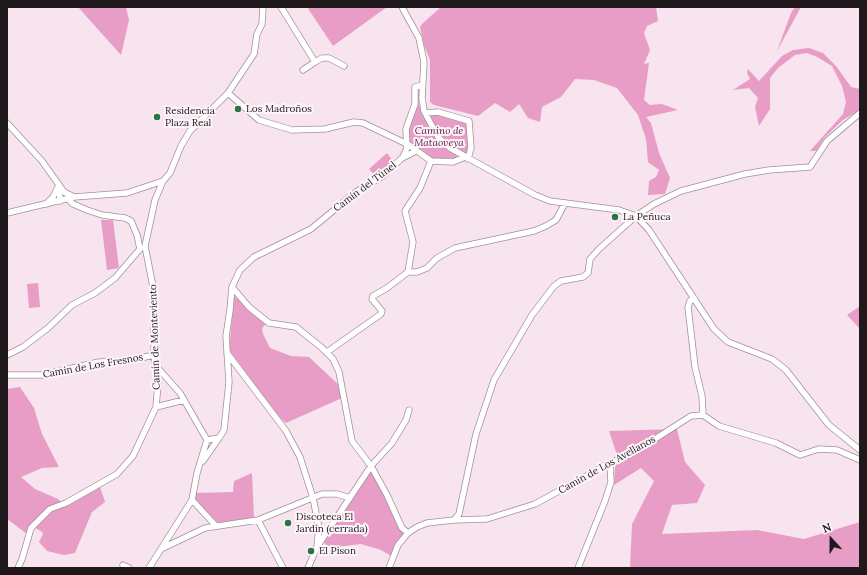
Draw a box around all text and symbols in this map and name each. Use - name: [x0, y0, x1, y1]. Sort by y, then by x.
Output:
- place label: Los Madroños: [246, 103, 312, 115]
- marker: Los Madroños: [233, 104, 243, 114]
- place label: Residencia Plaza Real: [165, 105, 215, 128]
- marker: Residencia Plaza Real: [152, 112, 162, 122]
- park label: Camino de Mataoveya: [414, 125, 464, 148]
- street label: Camín del Túnel: [331, 159, 399, 215]
- place label: La Peñuca: [623, 211, 671, 223]
- marker: La Peñuca: [610, 212, 620, 222]
- street label: Camín de Monteviento: [147, 284, 163, 390]
- street label: Camín de Los Fresnos: [42, 351, 144, 381]
- street label: Camín de Los Avellanos: [556, 433, 658, 497]
- place label: Discoteca El Jardín (cerrada): [296, 511, 367, 534]
- marker: Discoteca El Jardín (cerrada): [283, 518, 293, 528]
- north arrow: [811, 519, 851, 559]
- text: N: [820, 520, 833, 536]
- place label: El Pison: [319, 545, 356, 557]
- marker: El Pison: [306, 546, 316, 556]

